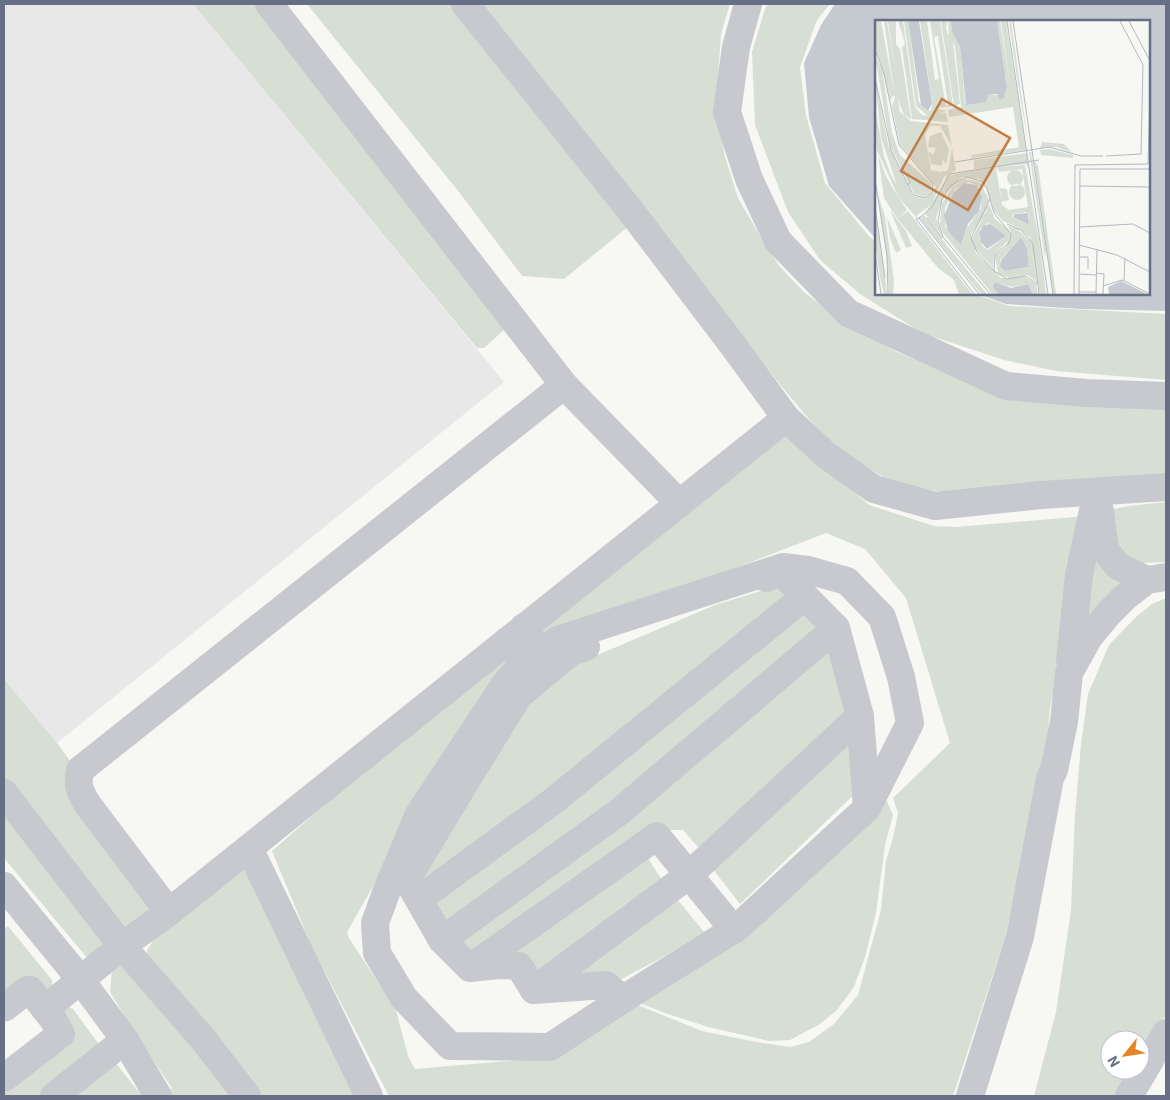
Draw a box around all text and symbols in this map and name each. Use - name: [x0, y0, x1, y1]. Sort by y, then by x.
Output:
- inset map: [875, 20, 1150, 295]
- north arrow: [1100, 1030, 1150, 1080]
- text: N: [1104, 1053, 1123, 1070]

